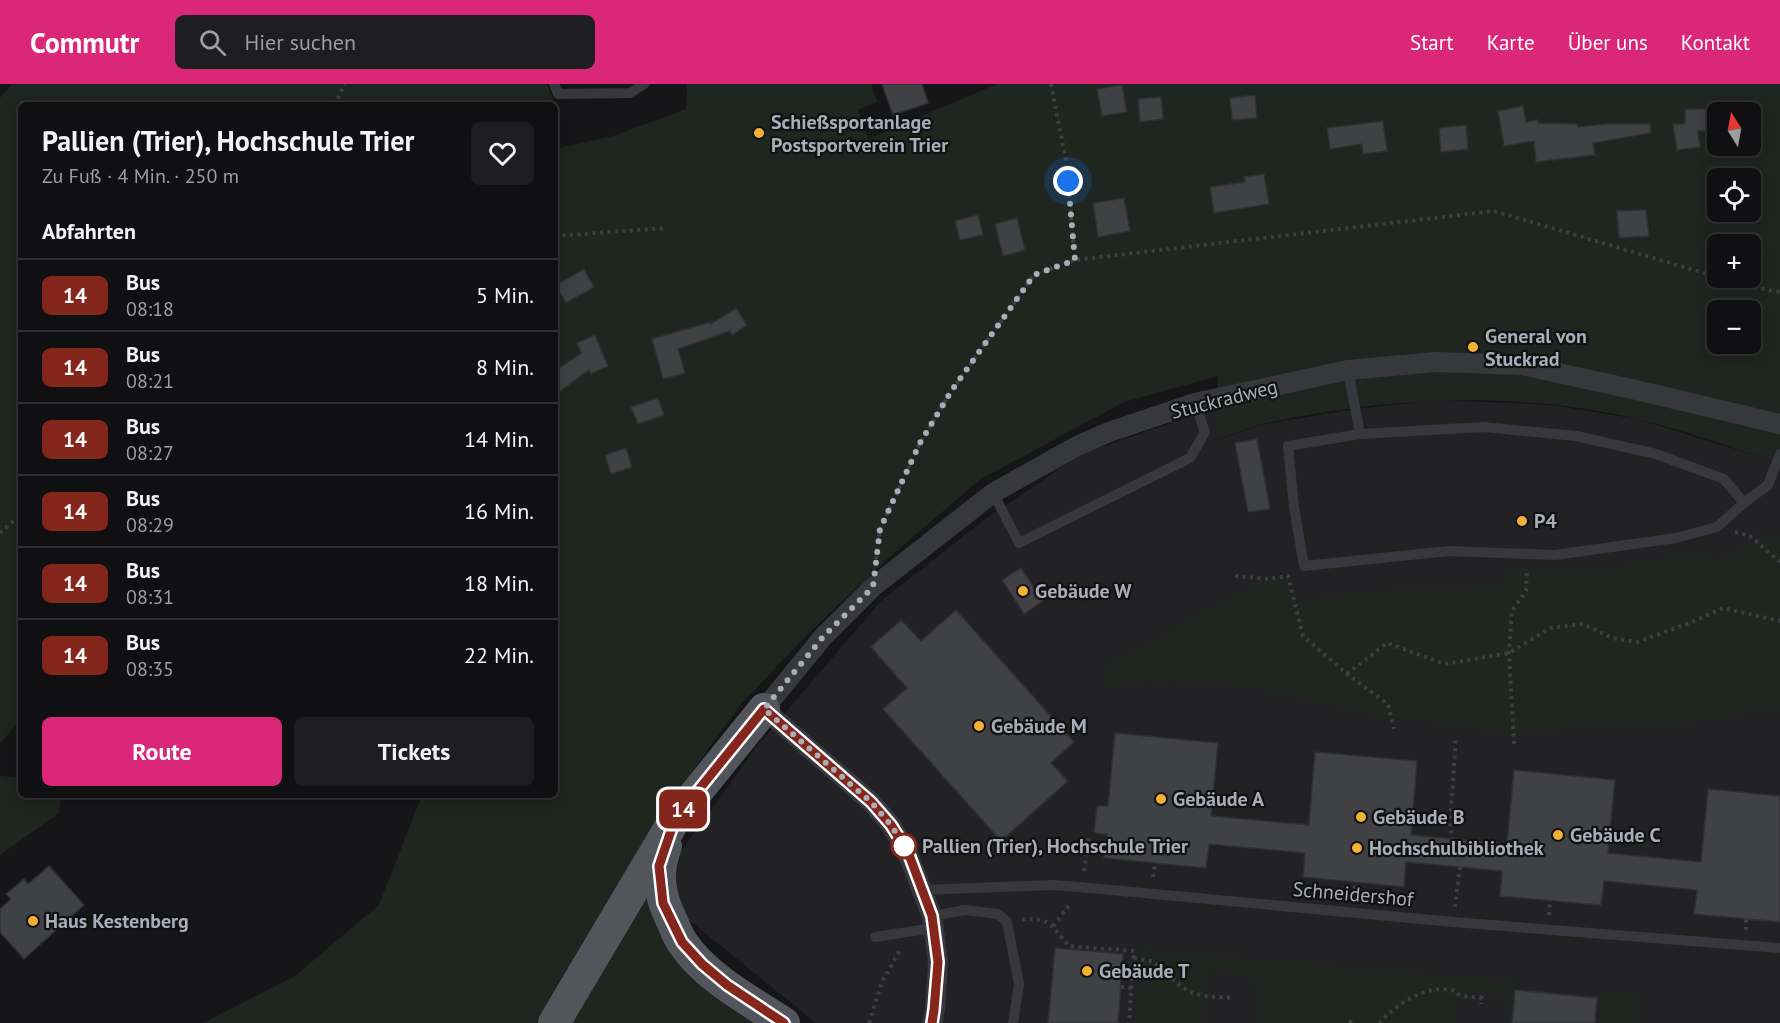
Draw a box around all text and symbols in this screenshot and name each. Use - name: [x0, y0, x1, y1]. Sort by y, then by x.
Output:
- search box: [175, 15, 595, 69]
- text: Commutr: [30, 24, 139, 61]
- icon: search: [196, 26, 229, 59]
- text: Hier suchen: [244, 28, 356, 56]
- text: Start: [1410, 29, 1454, 56]
- text: Karte: [1487, 29, 1535, 56]
- text: Über uns: [1568, 29, 1648, 56]
- text: Kontakt: [1681, 29, 1750, 56]
- north arrow: [1707, 102, 1761, 156]
- map controls: [1707, 102, 1761, 354]
- place label: Schießsportanlage Postsportverein Trier: [771, 109, 948, 158]
- text: Pallien (Trier), Hochschule Trier: [42, 122, 414, 159]
- button: heart: [471, 122, 534, 185]
- marker: Schießsportanlage Postsportverein Trier: [752, 126, 766, 140]
- text: Zu Fuß · 4 Min. · 250 m: [42, 163, 239, 189]
- your location: [1053, 166, 1083, 196]
- button: locate: [1707, 168, 1761, 222]
- text: Abfahrten: [42, 217, 136, 245]
- button: +: [1707, 234, 1761, 288]
- text: Bus: [126, 268, 160, 296]
- text: 5 Min.: [476, 281, 534, 309]
- text: 14: [63, 282, 87, 309]
- text: 08:18: [126, 296, 174, 322]
- button: −: [1707, 300, 1761, 354]
- place label: General von Stuckrad: [1485, 323, 1587, 372]
- text: Bus: [126, 340, 160, 368]
- marker: General von Stuckrad: [1466, 340, 1480, 354]
- text: 8 Min.: [476, 353, 534, 381]
- text: 14: [63, 354, 87, 381]
- text: 08:21: [126, 368, 174, 394]
- street label: Stuckradweg: [1168, 373, 1280, 425]
- text: Bus: [126, 412, 160, 440]
- text: 14 Min.: [464, 425, 534, 453]
- text: 14: [63, 426, 87, 453]
- text: 08:27: [126, 440, 174, 466]
- text: Bus: [126, 484, 160, 512]
- text: 16 Min.: [464, 497, 534, 525]
- text: 14: [63, 498, 87, 525]
- place label: P4: [1534, 508, 1557, 534]
- text: 08:29: [126, 512, 174, 538]
- marker: P4: [1515, 514, 1529, 528]
- text: Bus: [126, 556, 160, 584]
- text: 18 Min.: [464, 569, 534, 597]
- text: 14: [63, 570, 87, 597]
- place label: Gebäude W: [1035, 578, 1132, 604]
- text: 08:31: [126, 584, 174, 610]
- marker: Gebäude W: [1016, 584, 1030, 598]
- text: Bus: [126, 628, 160, 656]
- text: 22 Min.: [464, 641, 534, 669]
- text: 14: [63, 642, 87, 669]
- text: 08:35: [126, 656, 174, 682]
- place label: Gebäude M: [991, 713, 1087, 739]
- button: Route: [42, 717, 282, 786]
- button: Tickets: [294, 717, 534, 786]
- marker: Gebäude M: [972, 719, 986, 733]
- place label: Gebäude A: [1173, 786, 1265, 812]
- line badge: 14: [656, 790, 710, 828]
- marker: Gebäude A: [1154, 792, 1168, 806]
- text: 14: [671, 796, 695, 823]
- place label: Gebäude B: [1373, 804, 1465, 830]
- marker: Gebäude B: [1354, 810, 1368, 824]
- place label: Gebäude C: [1570, 822, 1661, 848]
- marker: Gebäude C: [1551, 828, 1565, 842]
- marker: Pallien (Trier), Hochschule Trier: [891, 833, 917, 859]
- place label: Pallien (Trier), Hochschule Trier: [922, 833, 1188, 859]
- place label: Hochschulbibliothek: [1369, 835, 1544, 861]
- marker: Hochschulbibliothek: [1350, 841, 1364, 855]
- street label: Schneidershof: [1292, 876, 1416, 912]
- place label: Haus Kestenberg: [45, 908, 189, 934]
- marker: Haus Kestenberg: [26, 914, 40, 928]
- place label: Gebäude T: [1099, 958, 1190, 984]
- marker: Gebäude T: [1080, 964, 1094, 978]

